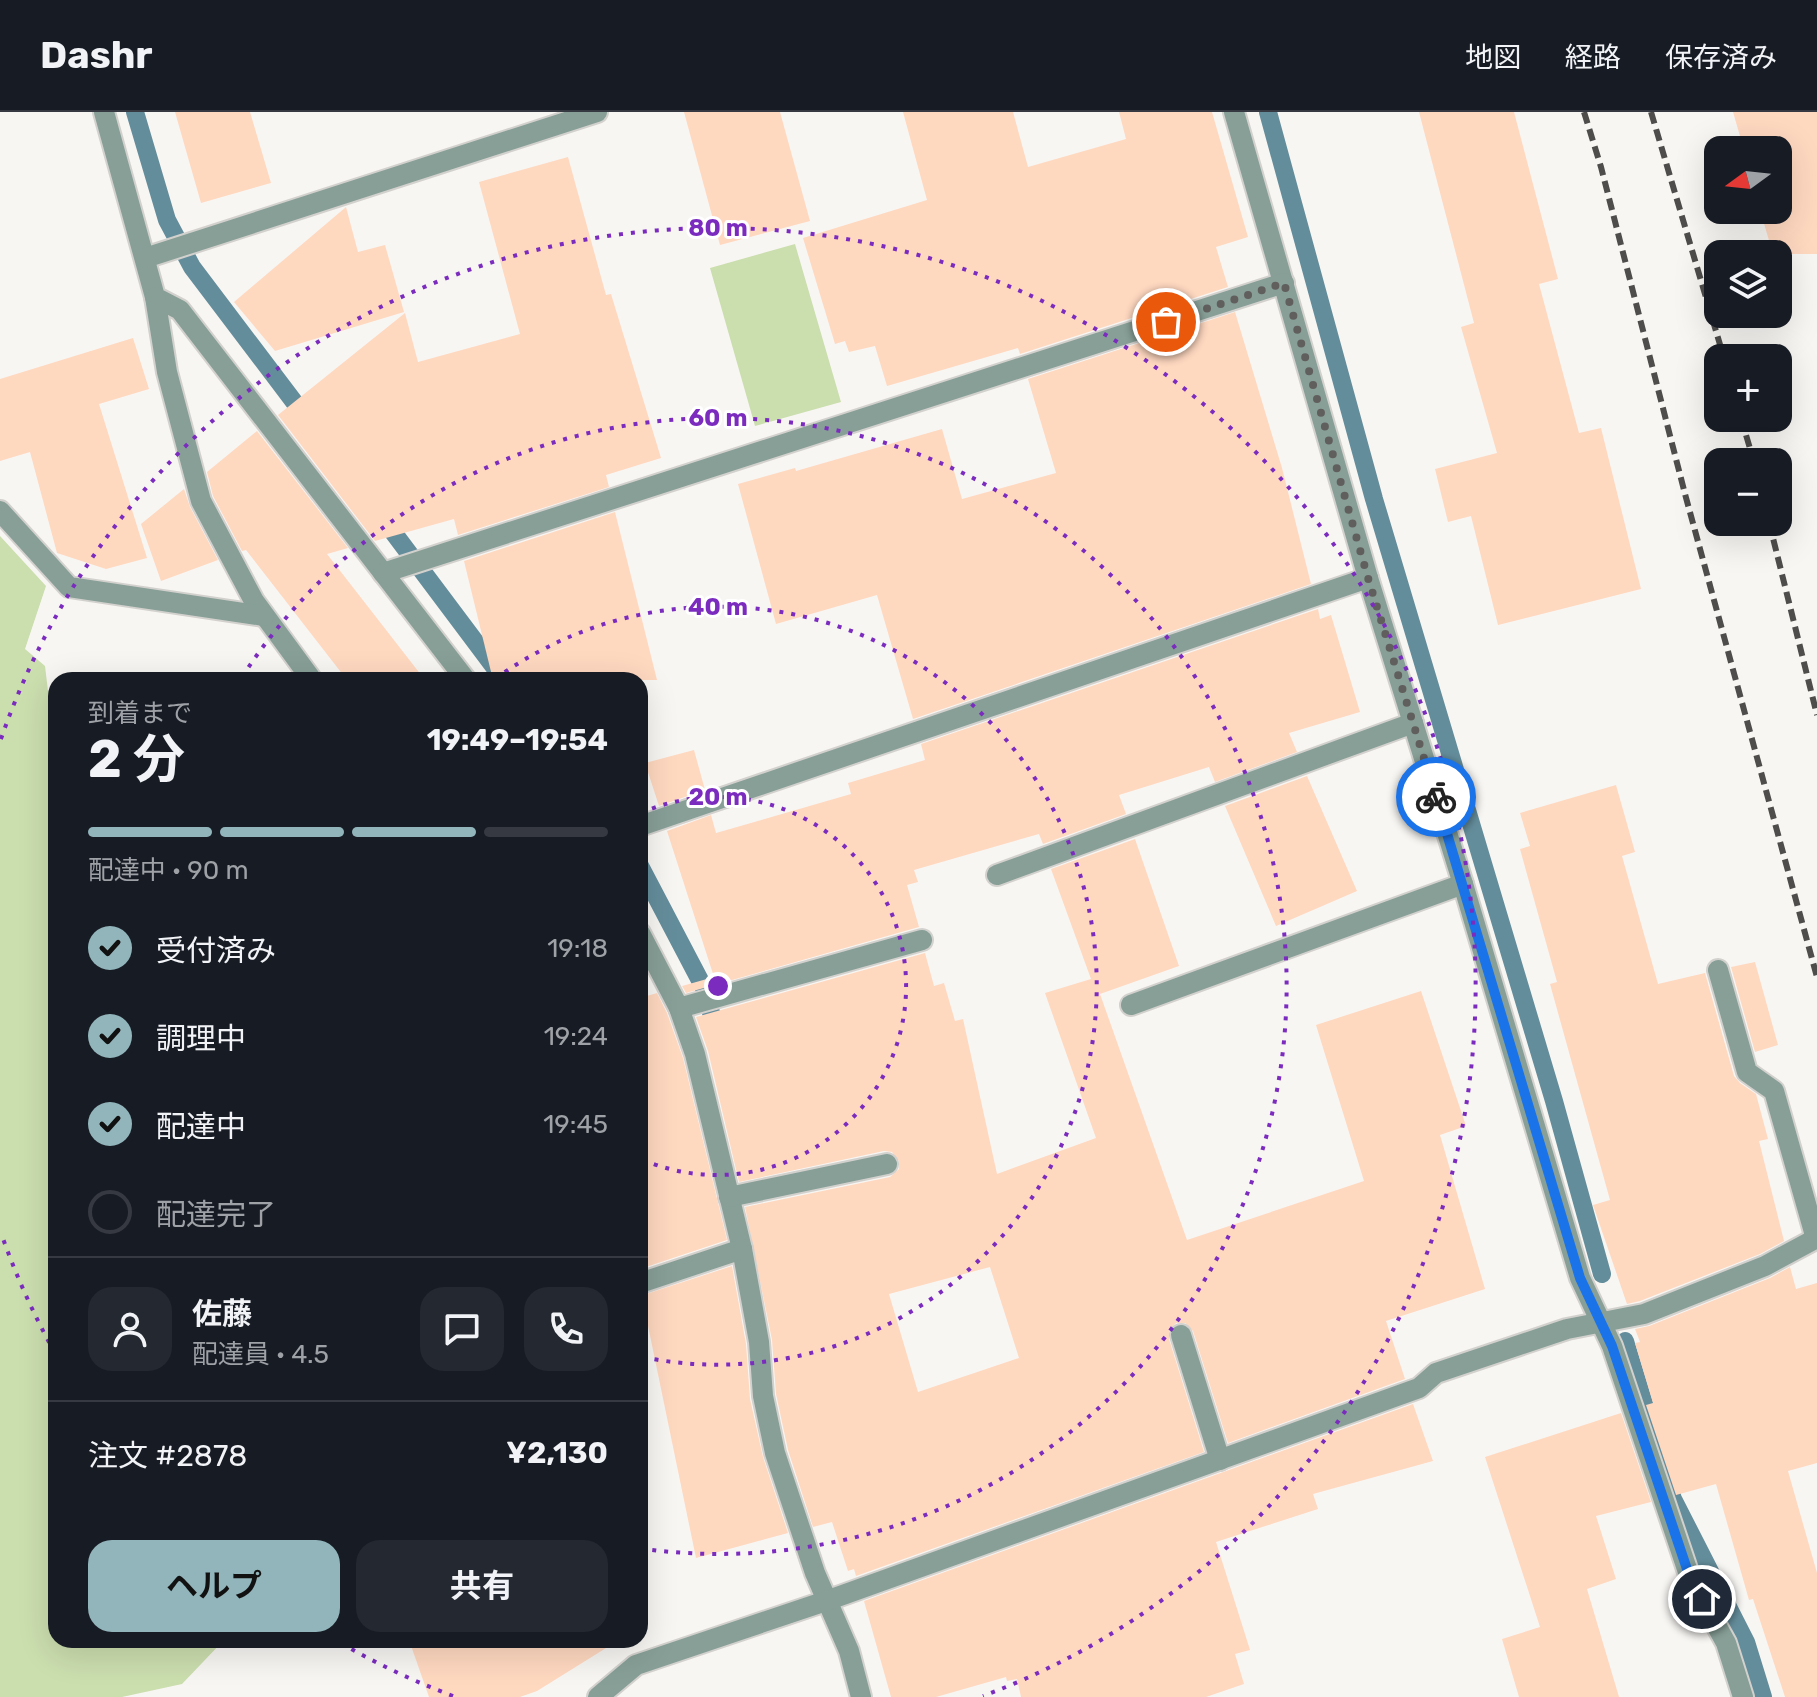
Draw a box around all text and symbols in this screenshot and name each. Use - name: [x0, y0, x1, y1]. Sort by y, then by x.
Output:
- text: Dashr: [40, 32, 153, 78]
- text: 地図: [1465, 41, 1521, 74]
- text: 経路: [1565, 41, 1621, 74]
- text: 保存済み: [1665, 41, 1777, 74]
- north arrow: [1704, 136, 1792, 224]
- map controls: [1704, 136, 1792, 536]
- text: 80 m: [688, 214, 748, 242]
- button: layers: [1704, 240, 1792, 328]
- pin: [1132, 288, 1200, 356]
- icon: bag: [1144, 300, 1188, 344]
- button: +: [1704, 344, 1792, 432]
- text: 60 m: [688, 404, 748, 432]
- button: −: [1704, 448, 1792, 536]
- text: 40 m: [688, 593, 748, 621]
- text: 到着まで: [88, 698, 192, 729]
- text: 19:49–19:54: [427, 722, 608, 758]
- text: 2 分: [88, 728, 185, 790]
- courier: [1396, 757, 1476, 837]
- icon: bike: [1414, 775, 1458, 819]
- text: 20 m: [688, 783, 748, 811]
- text: 配達中 · 90 m: [88, 855, 249, 886]
- icon: check: [88, 926, 132, 970]
- text: 受付済み: [156, 933, 276, 969]
- text: 19:18: [547, 933, 608, 964]
- centre of rings: [704, 972, 732, 1000]
- icon: check: [88, 1014, 132, 1058]
- text: 調理中: [156, 1021, 246, 1057]
- text: 19:24: [544, 1021, 608, 1052]
- icon: check: [88, 1102, 132, 1146]
- text: 配達中: [156, 1109, 246, 1145]
- text: 19:45: [543, 1109, 608, 1140]
- text: 配達完了: [156, 1197, 276, 1233]
- button: person: [88, 1287, 172, 1371]
- button: chat: [420, 1287, 504, 1371]
- button: phone: [524, 1287, 608, 1371]
- text: 佐藤: [192, 1296, 252, 1332]
- text: 配達員 · 4.5: [192, 1339, 329, 1370]
- text: ¥2,130: [506, 1435, 608, 1471]
- text: 注文 #2878: [88, 1438, 247, 1474]
- button: ヘルプ: [88, 1540, 340, 1632]
- button: 共有: [356, 1540, 608, 1632]
- pin: [1668, 1565, 1736, 1633]
- icon: home: [1680, 1577, 1724, 1621]

